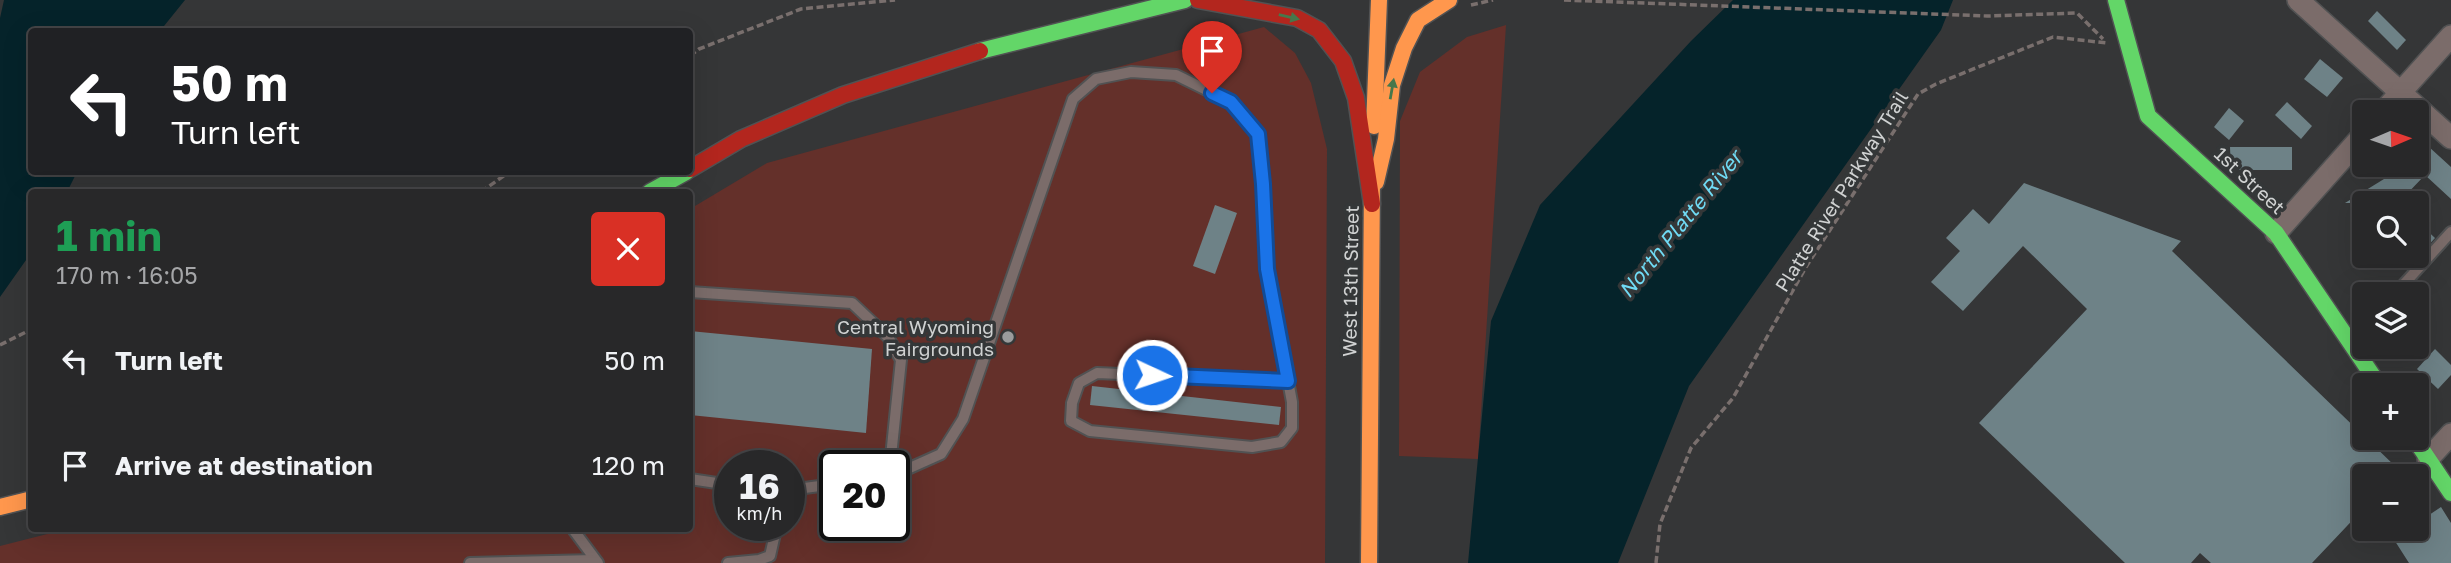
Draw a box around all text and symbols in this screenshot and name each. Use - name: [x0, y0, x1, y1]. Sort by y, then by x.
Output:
- one-way arrow: [1278, 12, 1300, 23]
- pin: [1182, 21, 1242, 93]
- icon: arrive: [1193, 32, 1231, 70]
- text: 50 m: [171, 53, 288, 112]
- icon: left: [56, 56, 147, 147]
- one-way arrow: [1387, 78, 1398, 100]
- street label: Platte River Parkway Trail: [1770, 86, 1912, 296]
- north arrow: [2352, 100, 2429, 177]
- map controls: [2352, 100, 2429, 541]
- text: Turn left: [171, 113, 300, 151]
- street label: 1st Street: [2210, 142, 2290, 218]
- water label: North Platte River: [1613, 143, 1749, 303]
- button: search: [2352, 191, 2429, 268]
- street label: West 13th Street: [1337, 205, 1363, 357]
- text: 1 min: [56, 210, 162, 260]
- button: close: [591, 212, 665, 286]
- text: 170 m · 16:05: [56, 261, 198, 289]
- button: layers: [2352, 282, 2429, 359]
- place label: Central Wyoming Fairgrounds: [837, 315, 994, 360]
- marker: Central Wyoming Fairgrounds: [1000, 329, 1016, 345]
- position arrow: [1115, 338, 1189, 412]
- icon: left: [56, 342, 94, 380]
- text: Turn left: [115, 345, 223, 376]
- text: 50 m: [604, 345, 665, 376]
- button: +: [2352, 373, 2429, 450]
- icon: arrive: [56, 447, 94, 485]
- text: Arrive at destination: [115, 450, 373, 481]
- text: 120 m: [592, 450, 665, 481]
- speed limit sign: 20: [819, 450, 910, 541]
- button: −: [2352, 464, 2429, 541]
- text: 16: [739, 465, 780, 507]
- text: km/h: [737, 502, 782, 524]

